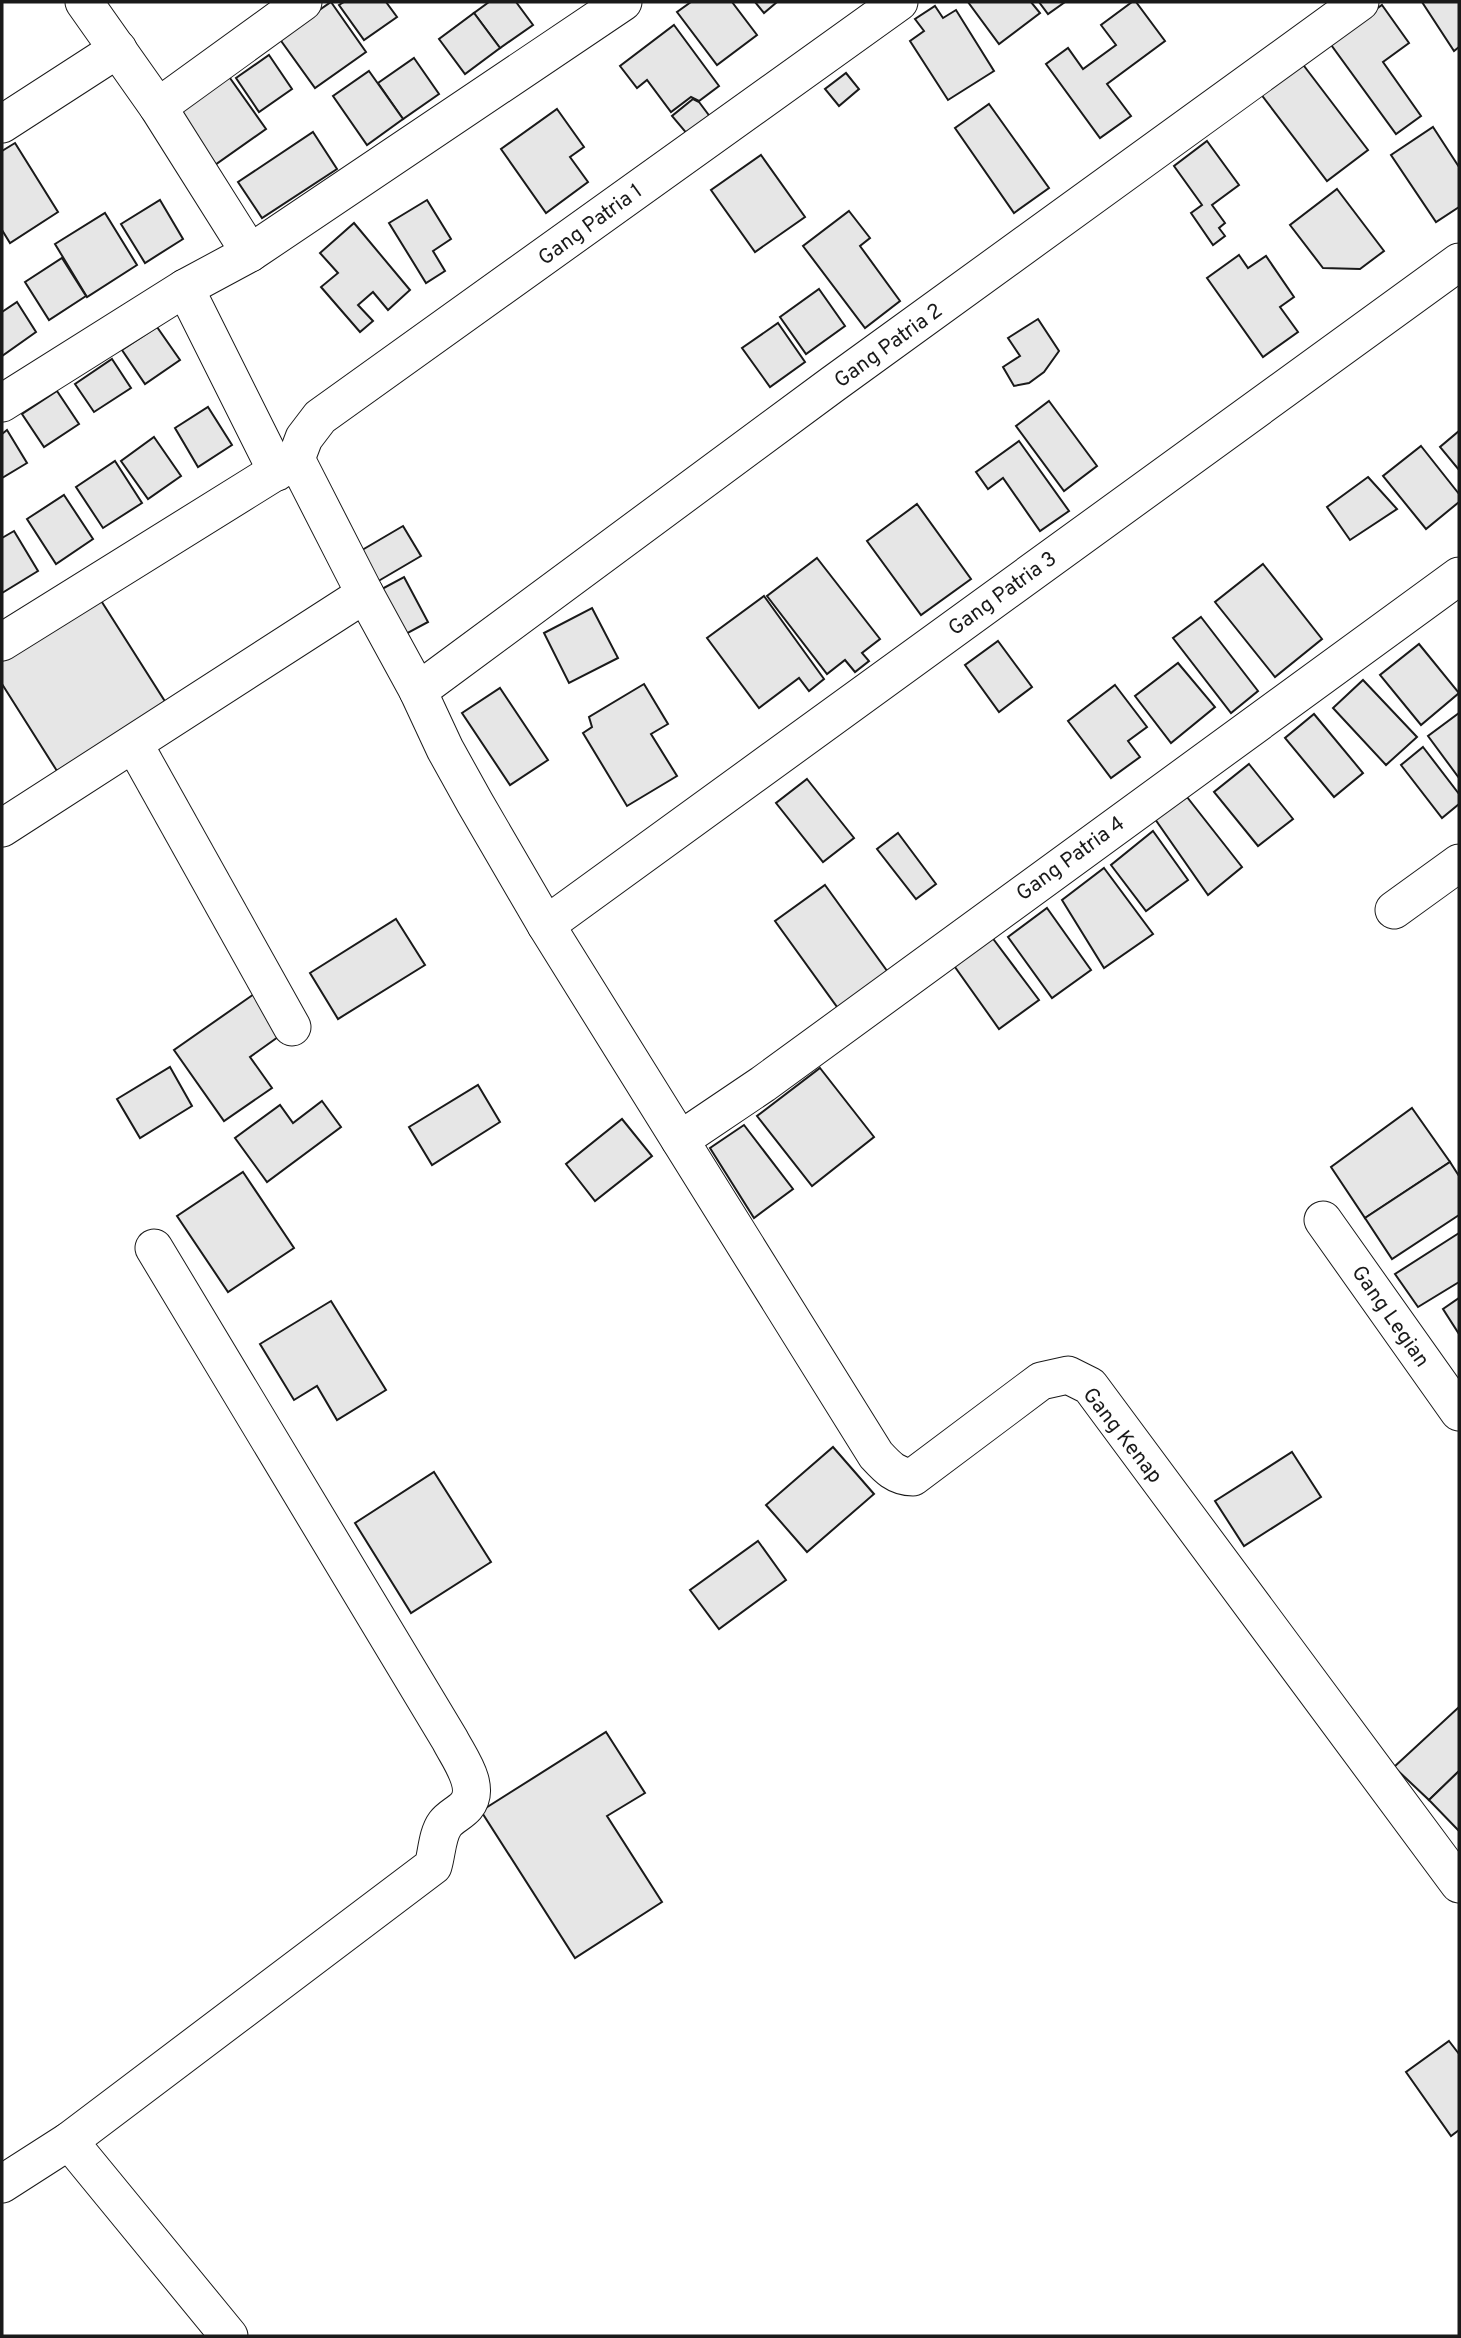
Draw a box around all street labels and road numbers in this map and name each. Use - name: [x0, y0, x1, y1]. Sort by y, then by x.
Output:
- street label: Gang Patria 1: [533, 178, 648, 272]
- street label: Gang Patria 2: [829, 298, 948, 395]
- street label: Gang Patria 3: [943, 546, 1062, 643]
- street label: Gang Patria 4: [1011, 811, 1130, 908]
- street label: Gang Legian: [1345, 1261, 1435, 1373]
- street label: Gang Kenap: [1076, 1382, 1168, 1489]

